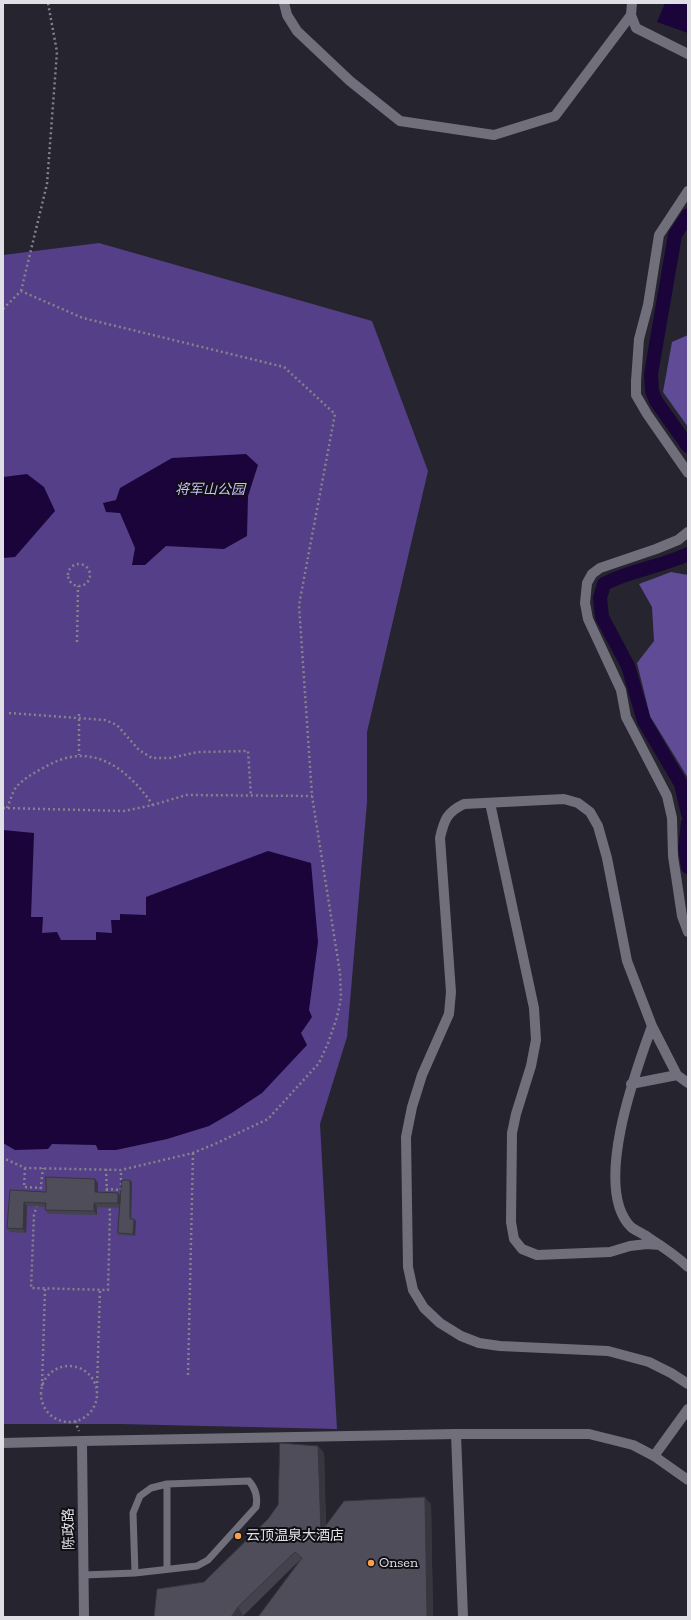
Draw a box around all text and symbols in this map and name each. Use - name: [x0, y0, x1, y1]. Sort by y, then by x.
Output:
- park label: 将军山公园: [175, 482, 245, 498]
- street label: 陈政路: [60, 1508, 78, 1550]
- place label: 云顶温泉大酒店: [246, 1528, 344, 1544]
- marker: 云顶温泉大酒店: [233, 1531, 243, 1541]
- place label: Onsen: [379, 1555, 418, 1571]
- marker: Onsen: [366, 1558, 376, 1568]

